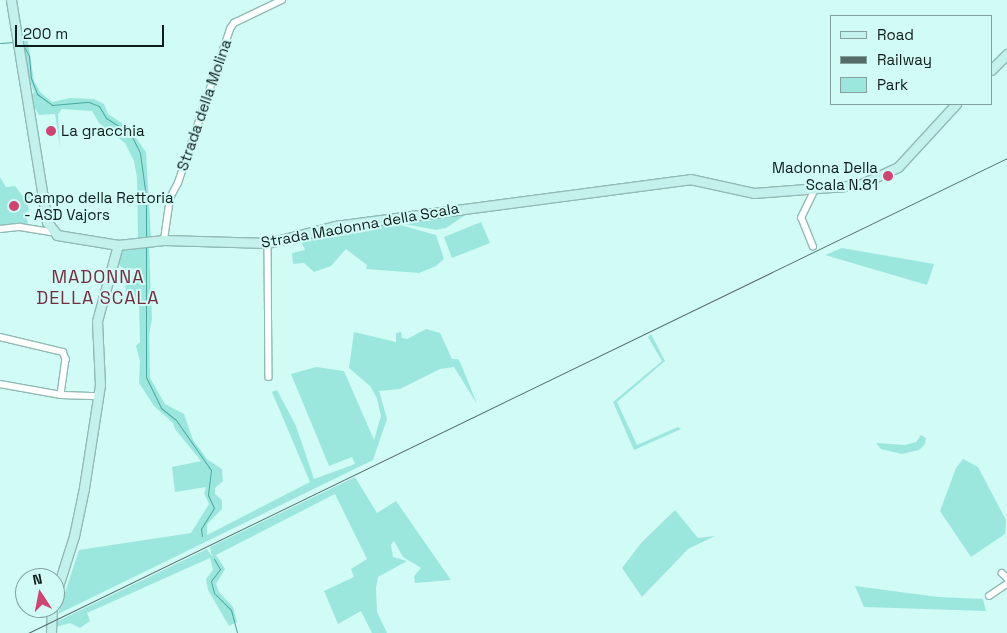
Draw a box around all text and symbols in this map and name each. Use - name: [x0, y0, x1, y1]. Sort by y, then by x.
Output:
- scale bar: [18, 15, 166, 47]
- legend: [830, 15, 992, 105]
- text: 200 m: [23, 24, 68, 43]
- text: Road: [877, 25, 914, 44]
- street label: Strada della Molina: [173, 37, 235, 173]
- text: Railway: [877, 50, 932, 69]
- text: Park: [877, 75, 908, 94]
- place label: La gracchia: [61, 122, 145, 140]
- marker: La gracchia: [45, 125, 57, 137]
- place label: Madonna Della Scala N.81: [772, 158, 878, 193]
- marker: Madonna Della Scala N.81: [882, 170, 894, 182]
- place label: Campo della Rettoria - ASD Vajors: [24, 188, 174, 223]
- street label: Strada Madonna della Scala: [260, 199, 460, 251]
- marker: Campo della Rettoria - ASD Vajors: [8, 200, 20, 212]
- district label: MADONNA DELLA SCALA: [35, 267, 161, 310]
- north arrow: [15, 568, 65, 618]
- text: N: [31, 570, 44, 589]

